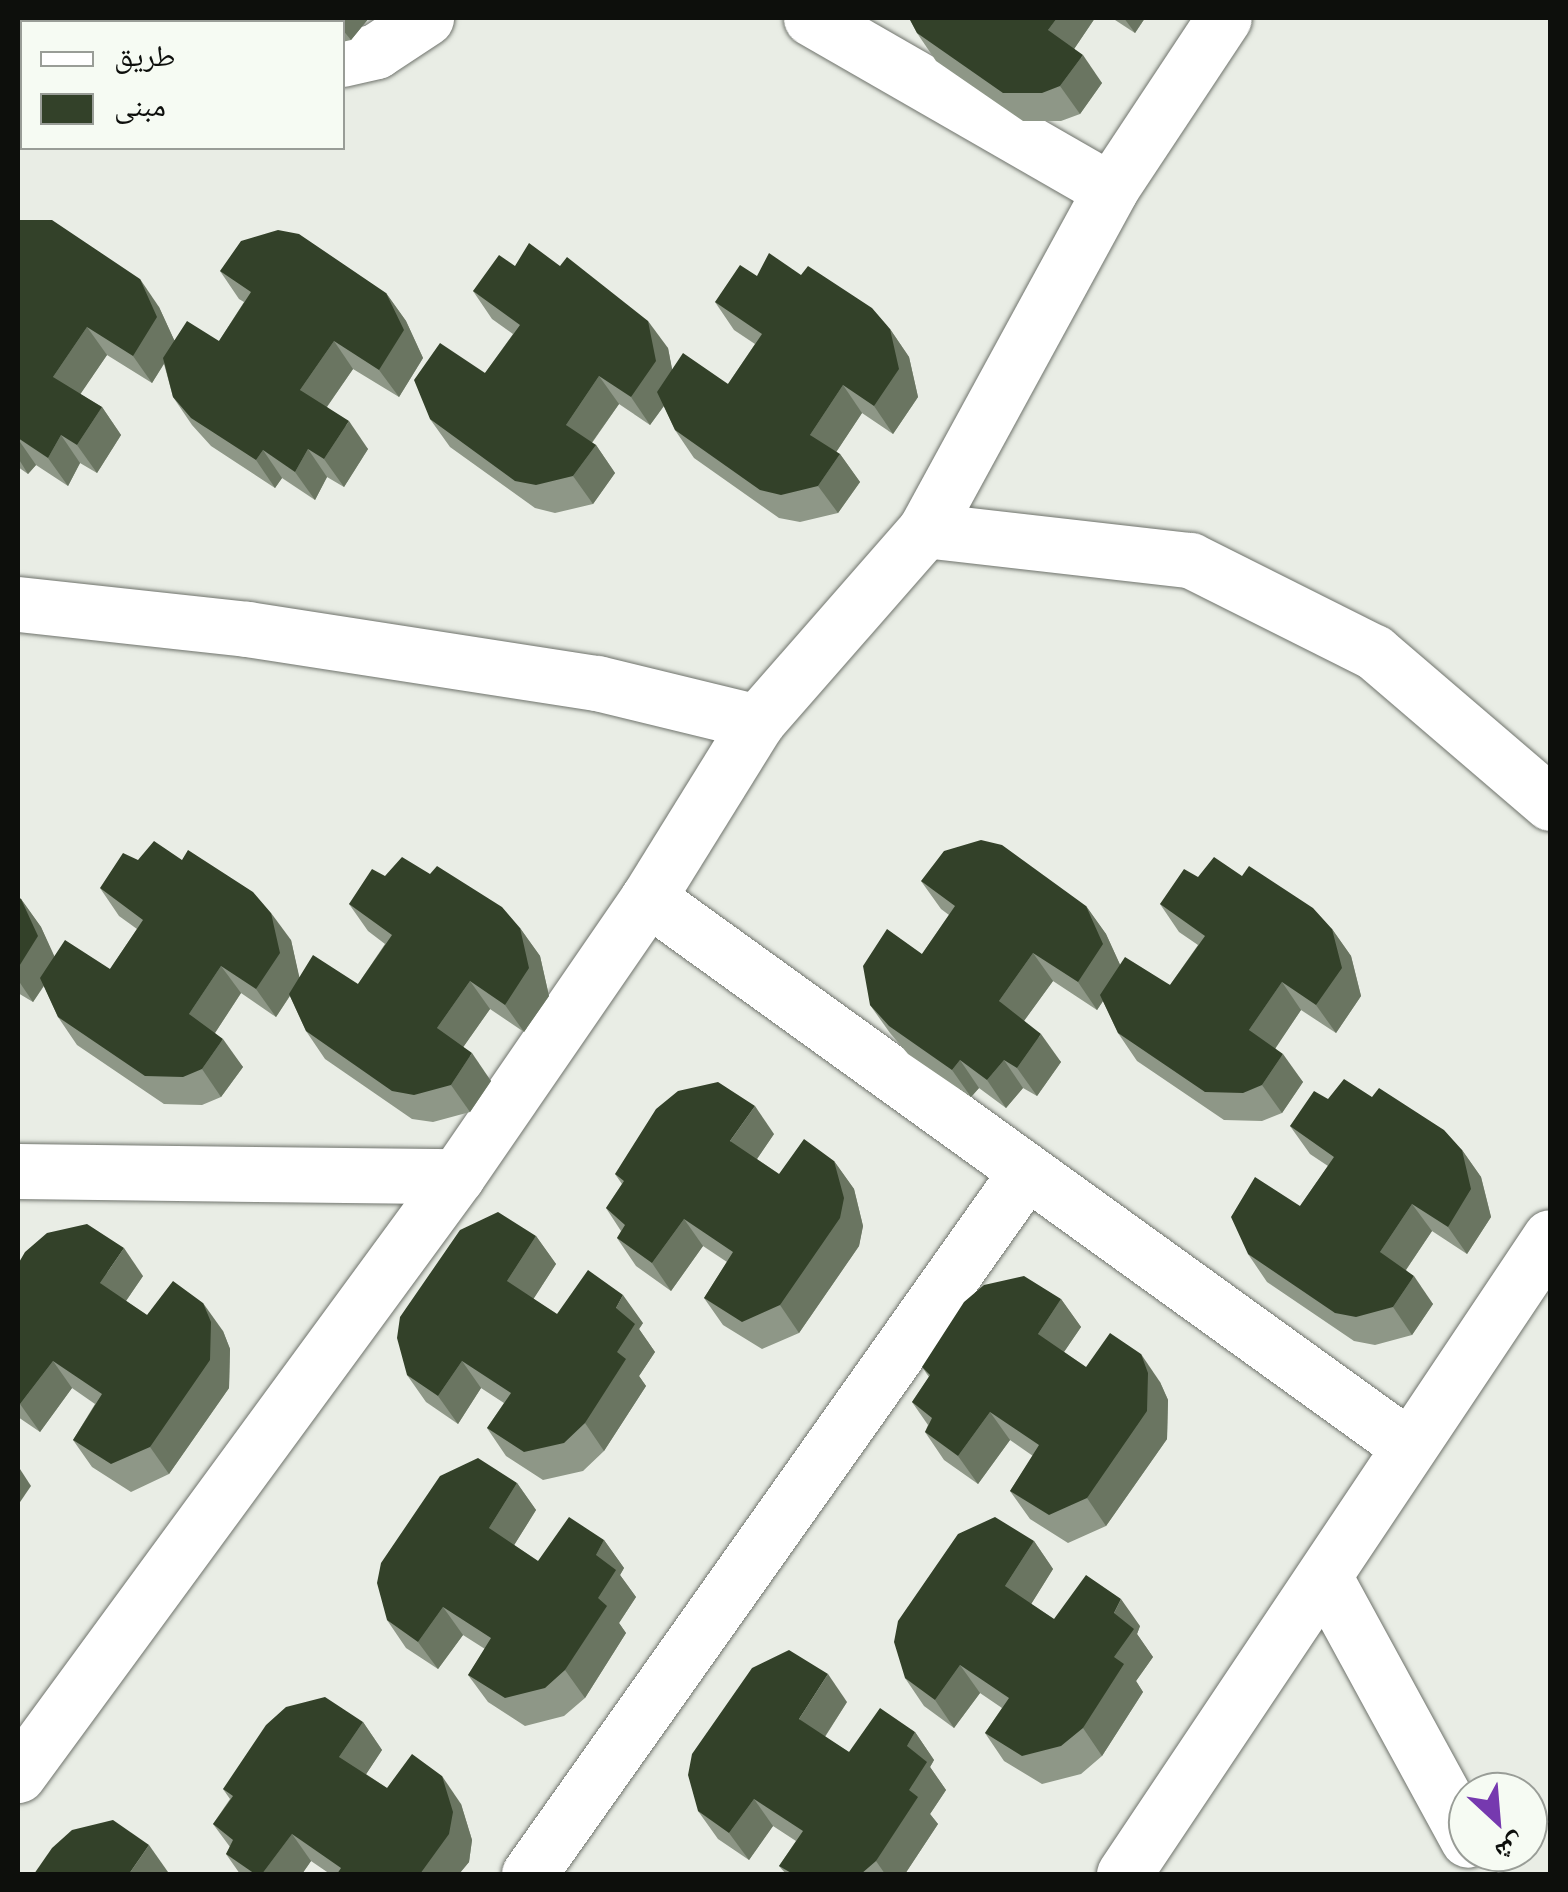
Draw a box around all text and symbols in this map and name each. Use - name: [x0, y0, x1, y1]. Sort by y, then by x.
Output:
- legend: [20, 20, 345, 150]
- text: طريق: [114, 39, 175, 75]
- text: مبنى: [114, 89, 166, 125]
- north arrow: [1448, 1772, 1548, 1872]
- text: ش: [1490, 1826, 1531, 1869]

